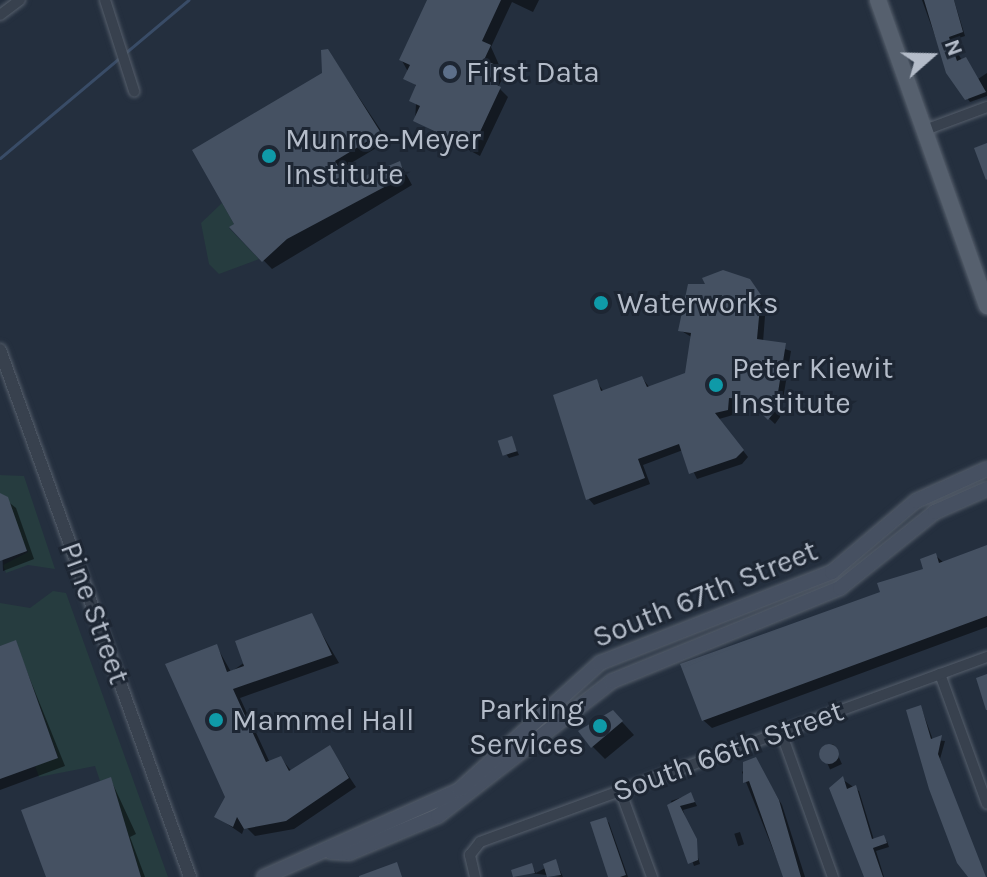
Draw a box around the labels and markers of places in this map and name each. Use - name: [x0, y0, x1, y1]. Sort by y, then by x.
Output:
- place label: First Data: [466, 54, 600, 90]
- marker: First Data: [441, 63, 459, 81]
- place label: Munroe-Meyer Institute: [285, 121, 481, 192]
- marker: Munroe-Meyer Institute: [260, 147, 278, 165]
- place label: Waterworks: [617, 285, 779, 321]
- marker: Waterworks: [592, 294, 610, 312]
- place label: Peter Kiewit Institute: [732, 350, 893, 420]
- marker: Peter Kiewit Institute: [707, 376, 725, 394]
- place label: Parking Services: [469, 691, 584, 762]
- place label: Mammel Hall: [232, 702, 414, 738]
- marker: Mammel Hall: [207, 711, 225, 729]
- marker: Parking Services: [591, 717, 609, 735]

